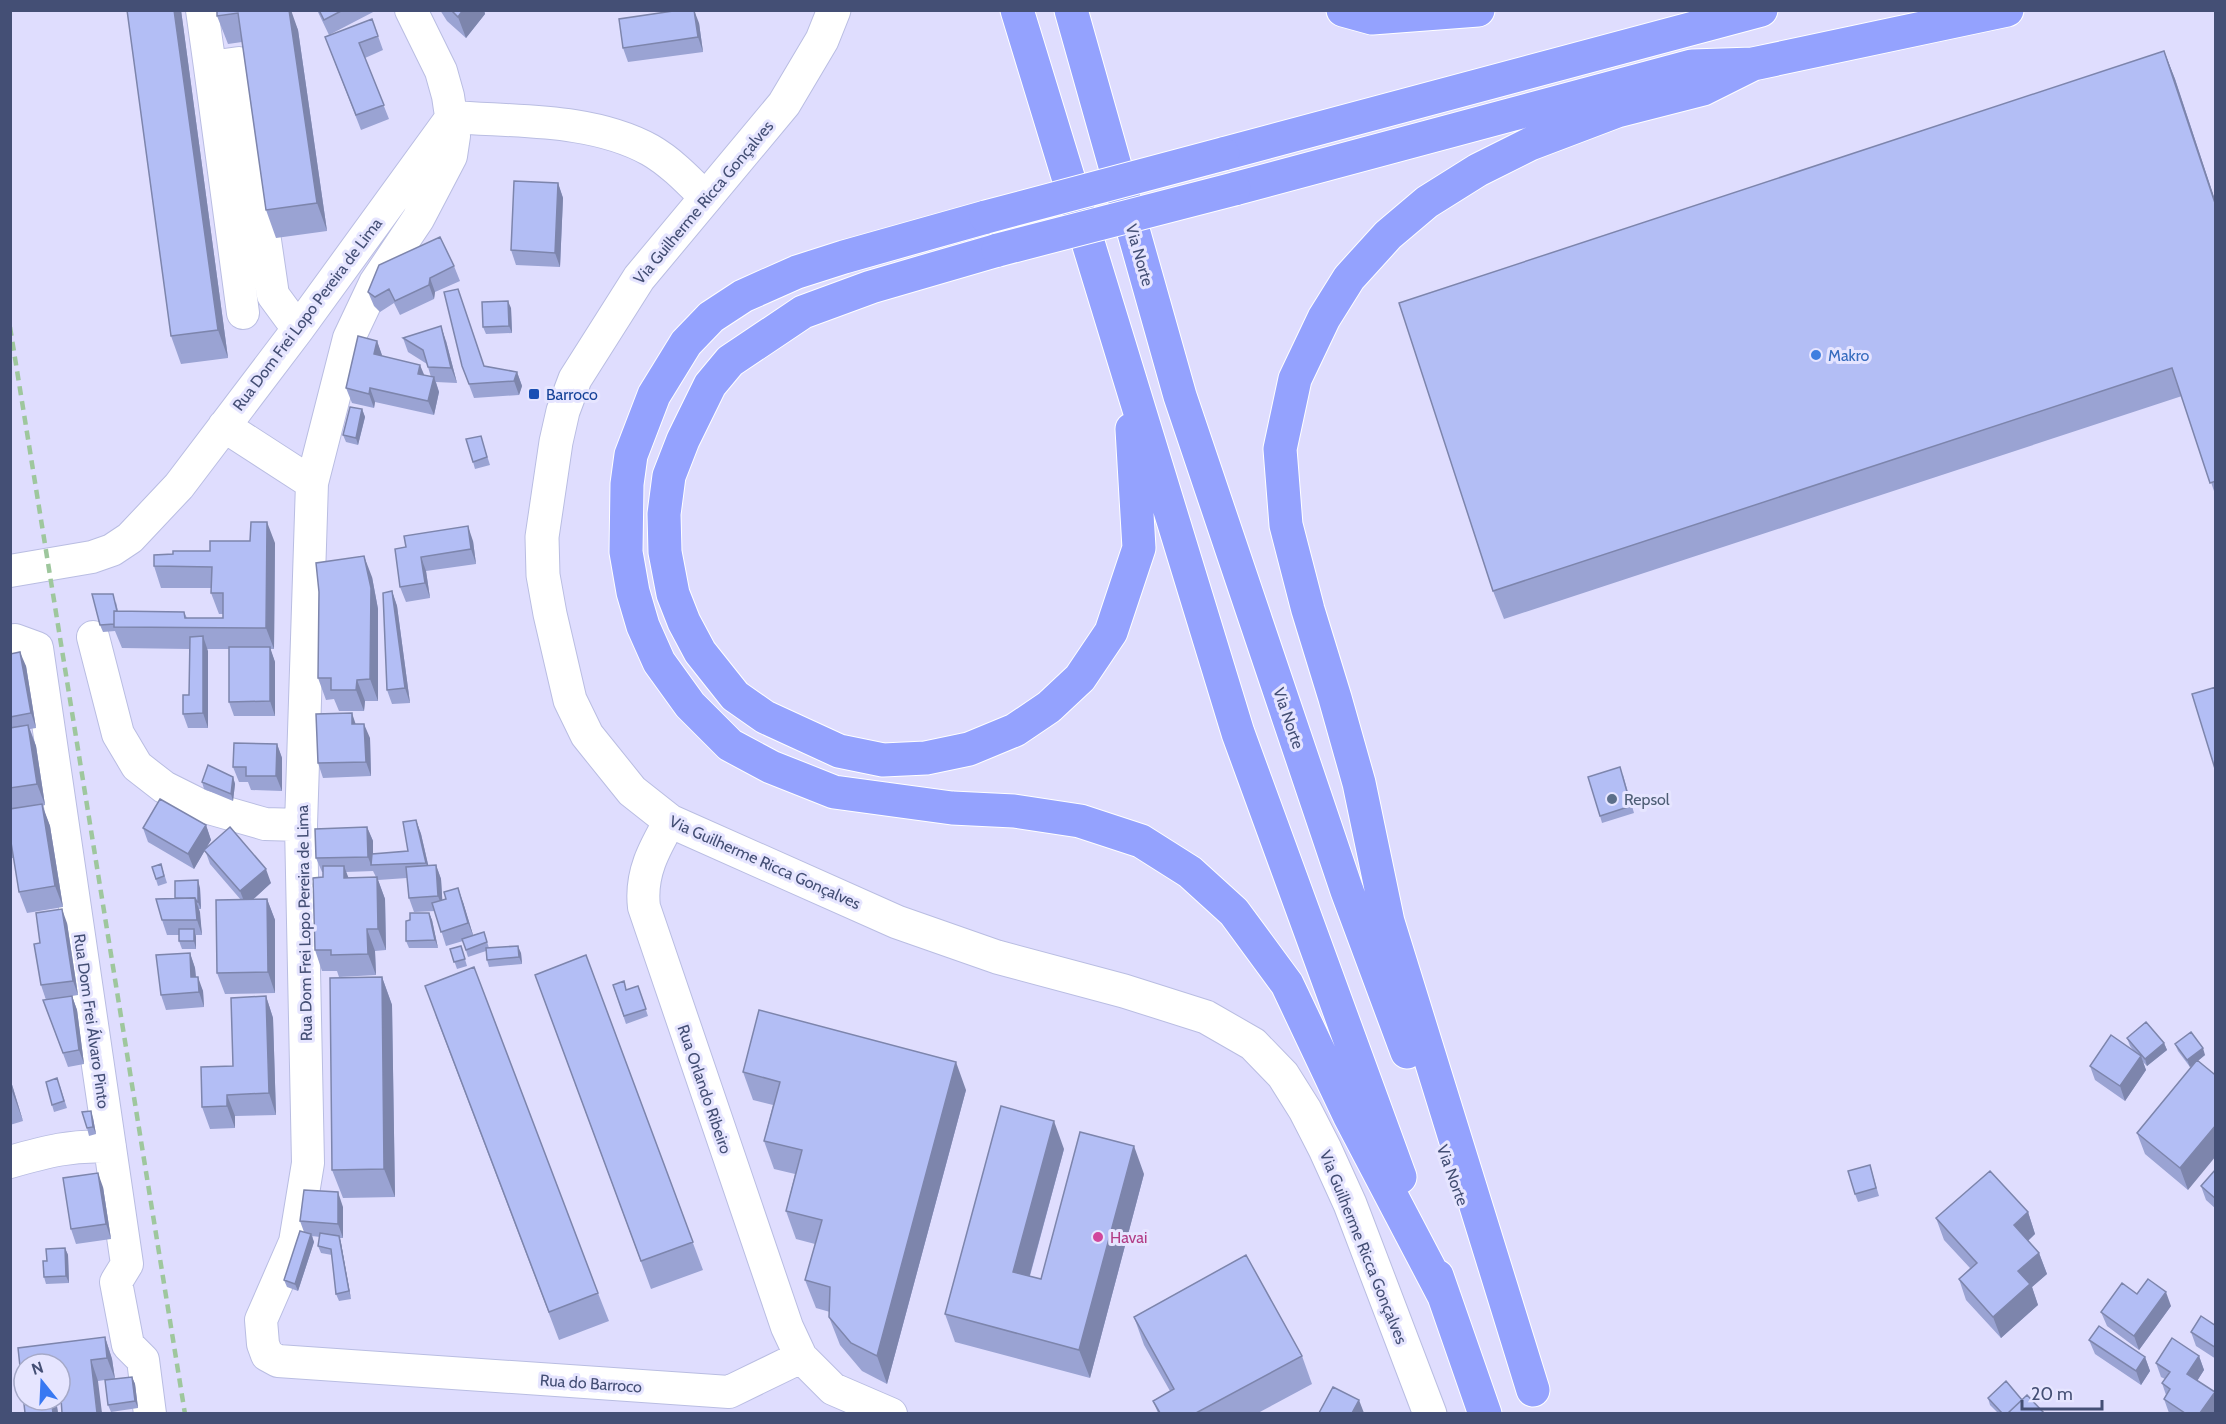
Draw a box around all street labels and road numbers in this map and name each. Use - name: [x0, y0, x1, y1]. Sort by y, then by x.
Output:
- street label: Via Guilherme Ricca Gonçalves: [629, 117, 778, 288]
- street label: Rua Dom Frei Lopo Pereira de Lima: [229, 214, 386, 414]
- street label: Via Norte: [1122, 222, 1157, 288]
- street label: Via Norte: [1269, 685, 1308, 751]
- street label: Rua Dom Frei Lopo Pereira de Lima: [293, 804, 316, 1041]
- street label: Via Guilherme Ricca Gonçalves: [666, 812, 864, 913]
- street label: Rua Dom Frei Álvaro Pinto: [70, 932, 113, 1110]
- street label: Rua Orlando Ribeiro: [674, 1022, 736, 1156]
- street label: Via Norte: [1433, 1142, 1472, 1208]
- street label: Via Guilherme Ricca Gonçalves: [1316, 1148, 1411, 1347]
- street label: Rua do Barroco: [539, 1370, 643, 1397]

